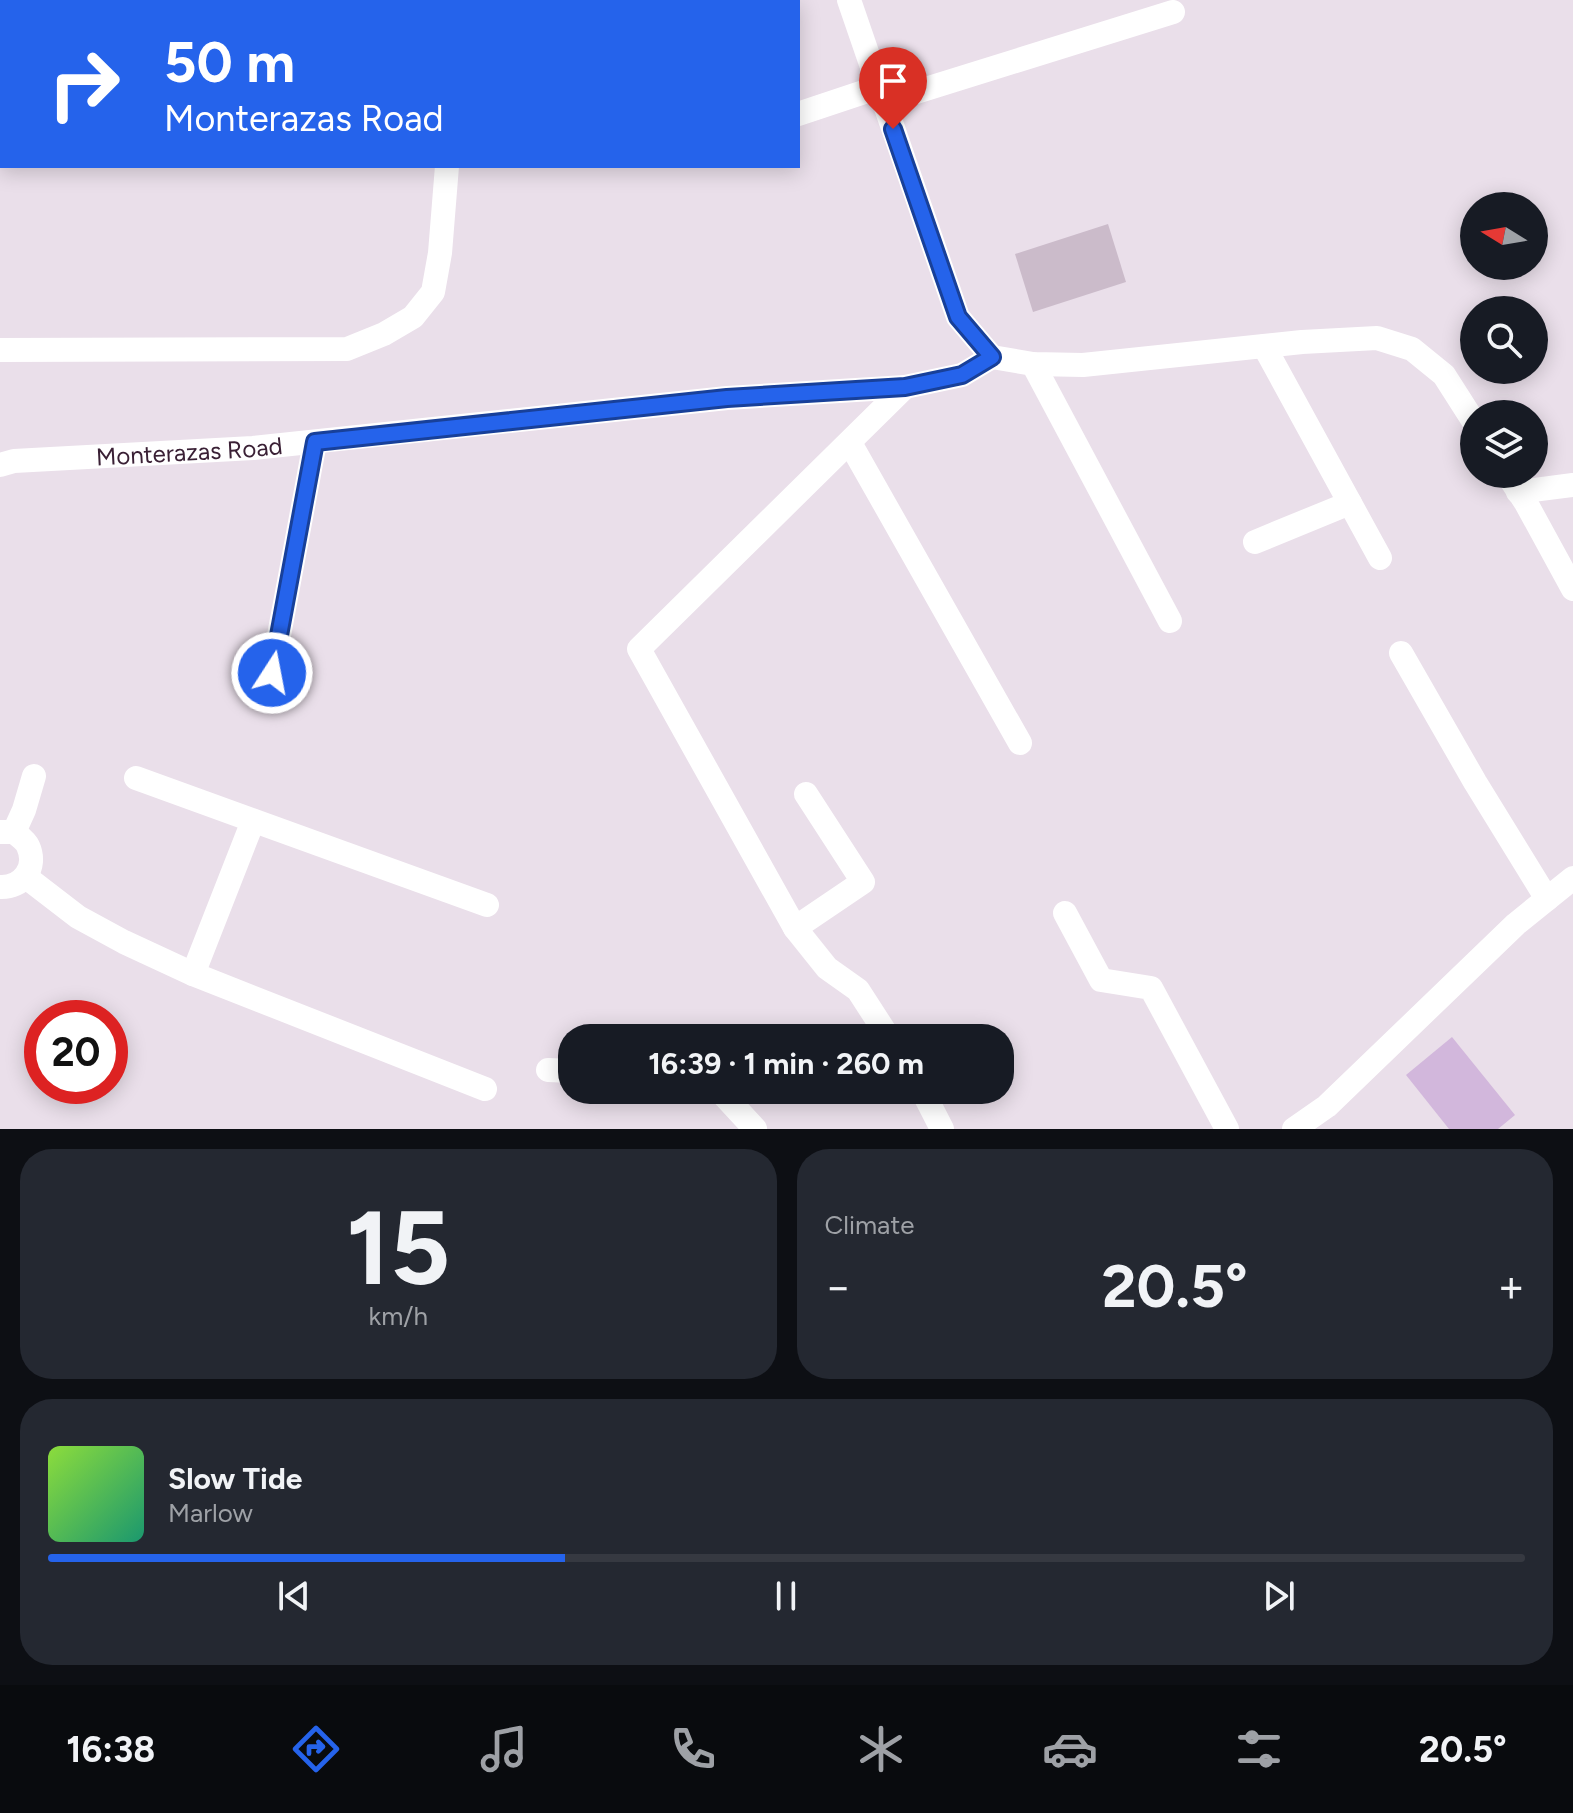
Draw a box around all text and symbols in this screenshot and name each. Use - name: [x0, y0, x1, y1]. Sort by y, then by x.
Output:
- text: 50 m: [164, 29, 295, 96]
- icon: right: [32, 32, 136, 136]
- pin: [859, 47, 927, 129]
- icon: arrive: [871, 59, 915, 103]
- text: Monterazas Road: [164, 97, 444, 140]
- north arrow: [1460, 192, 1548, 280]
- map controls: [1460, 192, 1548, 488]
- button: search: [1460, 296, 1548, 384]
- button: layers: [1460, 400, 1548, 488]
- street label: Monterazas Road: [95, 430, 284, 471]
- position arrow: [230, 631, 314, 715]
- speed limit sign: 20: [24, 1000, 128, 1104]
- text: 16:39 · 1 min · 260 m: [648, 1045, 924, 1082]
- text: 15: [346, 1185, 450, 1310]
- text: Climate: [825, 1209, 914, 1241]
- text: 20.5°: [1102, 1250, 1248, 1322]
- text: −: [825, 1260, 852, 1313]
- text: +: [1498, 1260, 1525, 1313]
- text: km/h: [369, 1300, 428, 1332]
- text: Slow Tide: [168, 1460, 302, 1497]
- text: Marlow: [168, 1497, 253, 1529]
- icon: previous: [272, 1574, 316, 1618]
- icon: pause: [764, 1574, 808, 1618]
- icon: next: [1257, 1574, 1301, 1618]
- icon: directions: [288, 1721, 344, 1777]
- icon: music: [476, 1721, 532, 1777]
- icon: phone: [665, 1721, 721, 1777]
- icon: climate: [853, 1721, 909, 1777]
- icon: car: [1042, 1721, 1098, 1777]
- icon: filters: [1231, 1721, 1287, 1777]
- text: 16:38: [66, 1728, 155, 1771]
- text: 20.5°: [1419, 1728, 1507, 1771]

